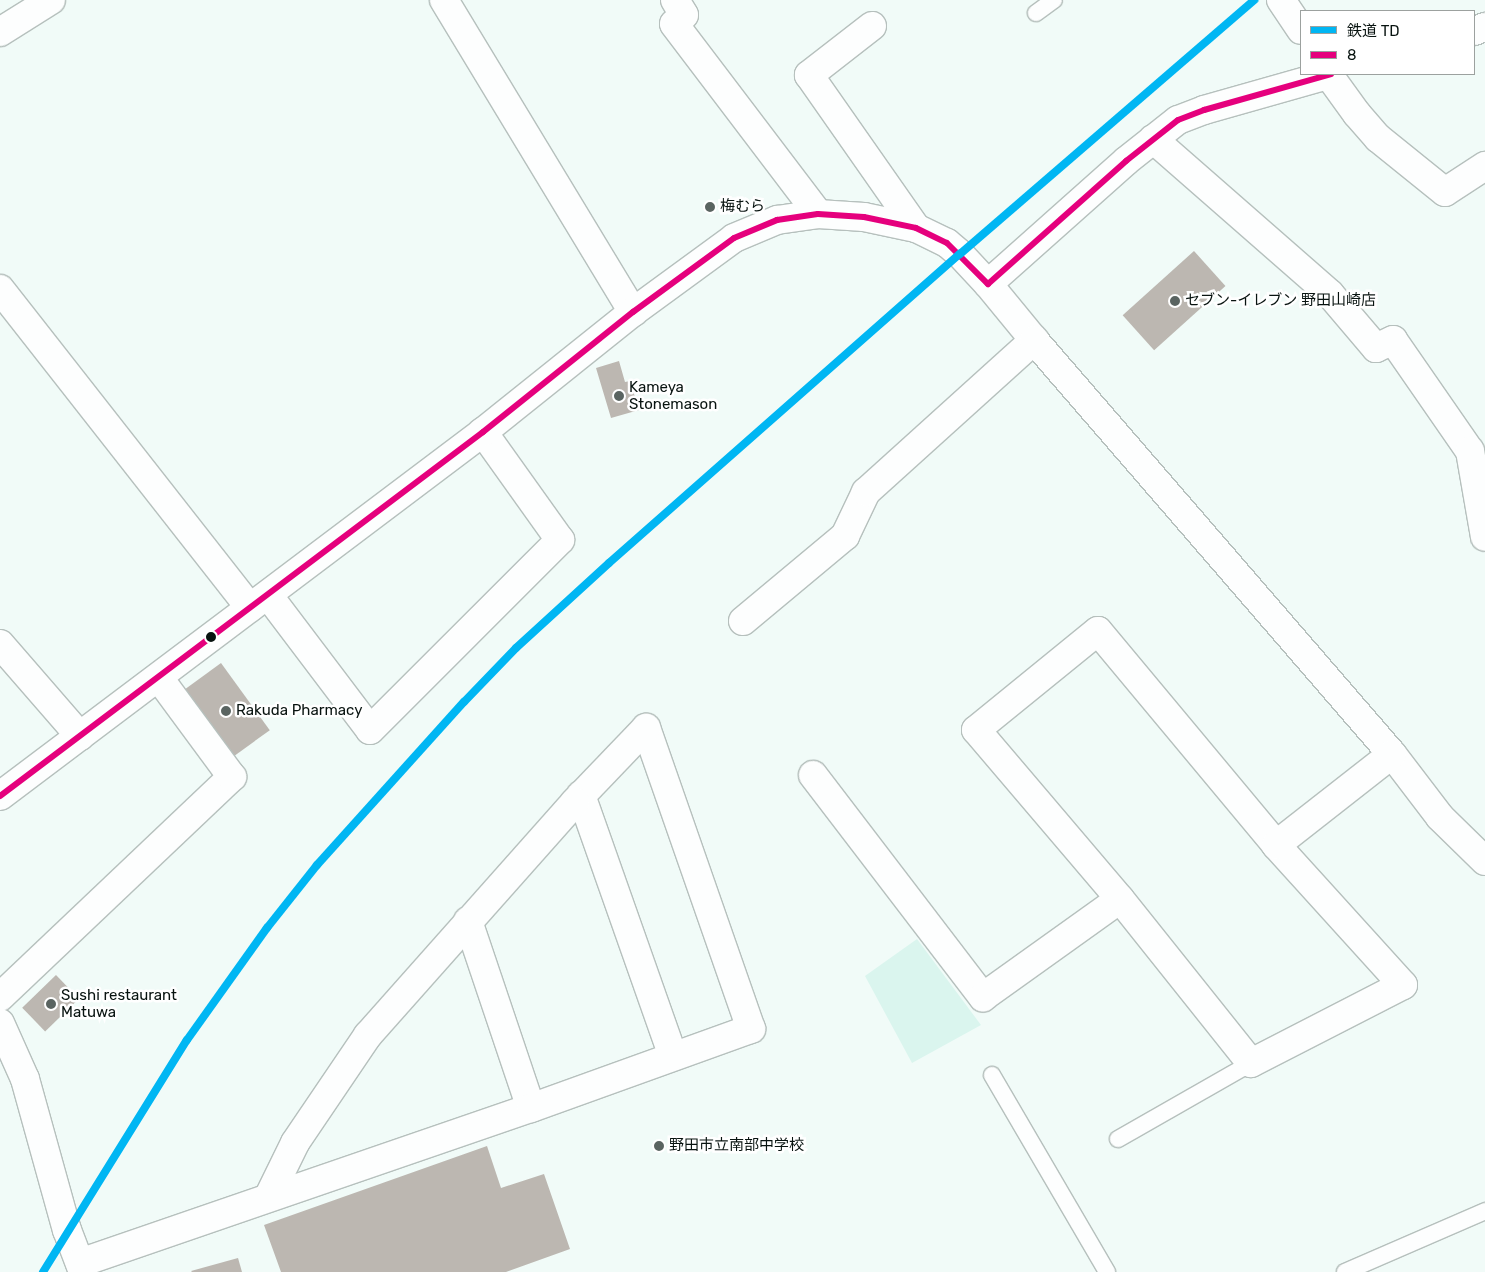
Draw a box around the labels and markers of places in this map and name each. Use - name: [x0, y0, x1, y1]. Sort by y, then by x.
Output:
- place label: 梅むら: [720, 198, 765, 216]
- marker: 梅むら: [704, 201, 716, 213]
- place label: セブン-イレブン 野田山崎店: [1185, 292, 1376, 310]
- marker: セブン-イレブン 野田山崎店: [1169, 295, 1181, 307]
- place label: Kameya Stonemason: [629, 378, 717, 413]
- marker: Kameya Stonemason: [613, 390, 625, 402]
- unlabelled marker: [206, 632, 216, 642]
- place label: Rakuda Pharmacy: [236, 702, 362, 720]
- marker: Rakuda Pharmacy: [220, 705, 232, 717]
- place label: Sushi restaurant Matuwa: [61, 986, 177, 1021]
- marker: Sushi restaurant Matuwa: [45, 998, 57, 1010]
- place label: 野田市立南部中学校: [669, 1137, 804, 1155]
- marker: 野田市立南部中学校: [653, 1140, 665, 1152]

